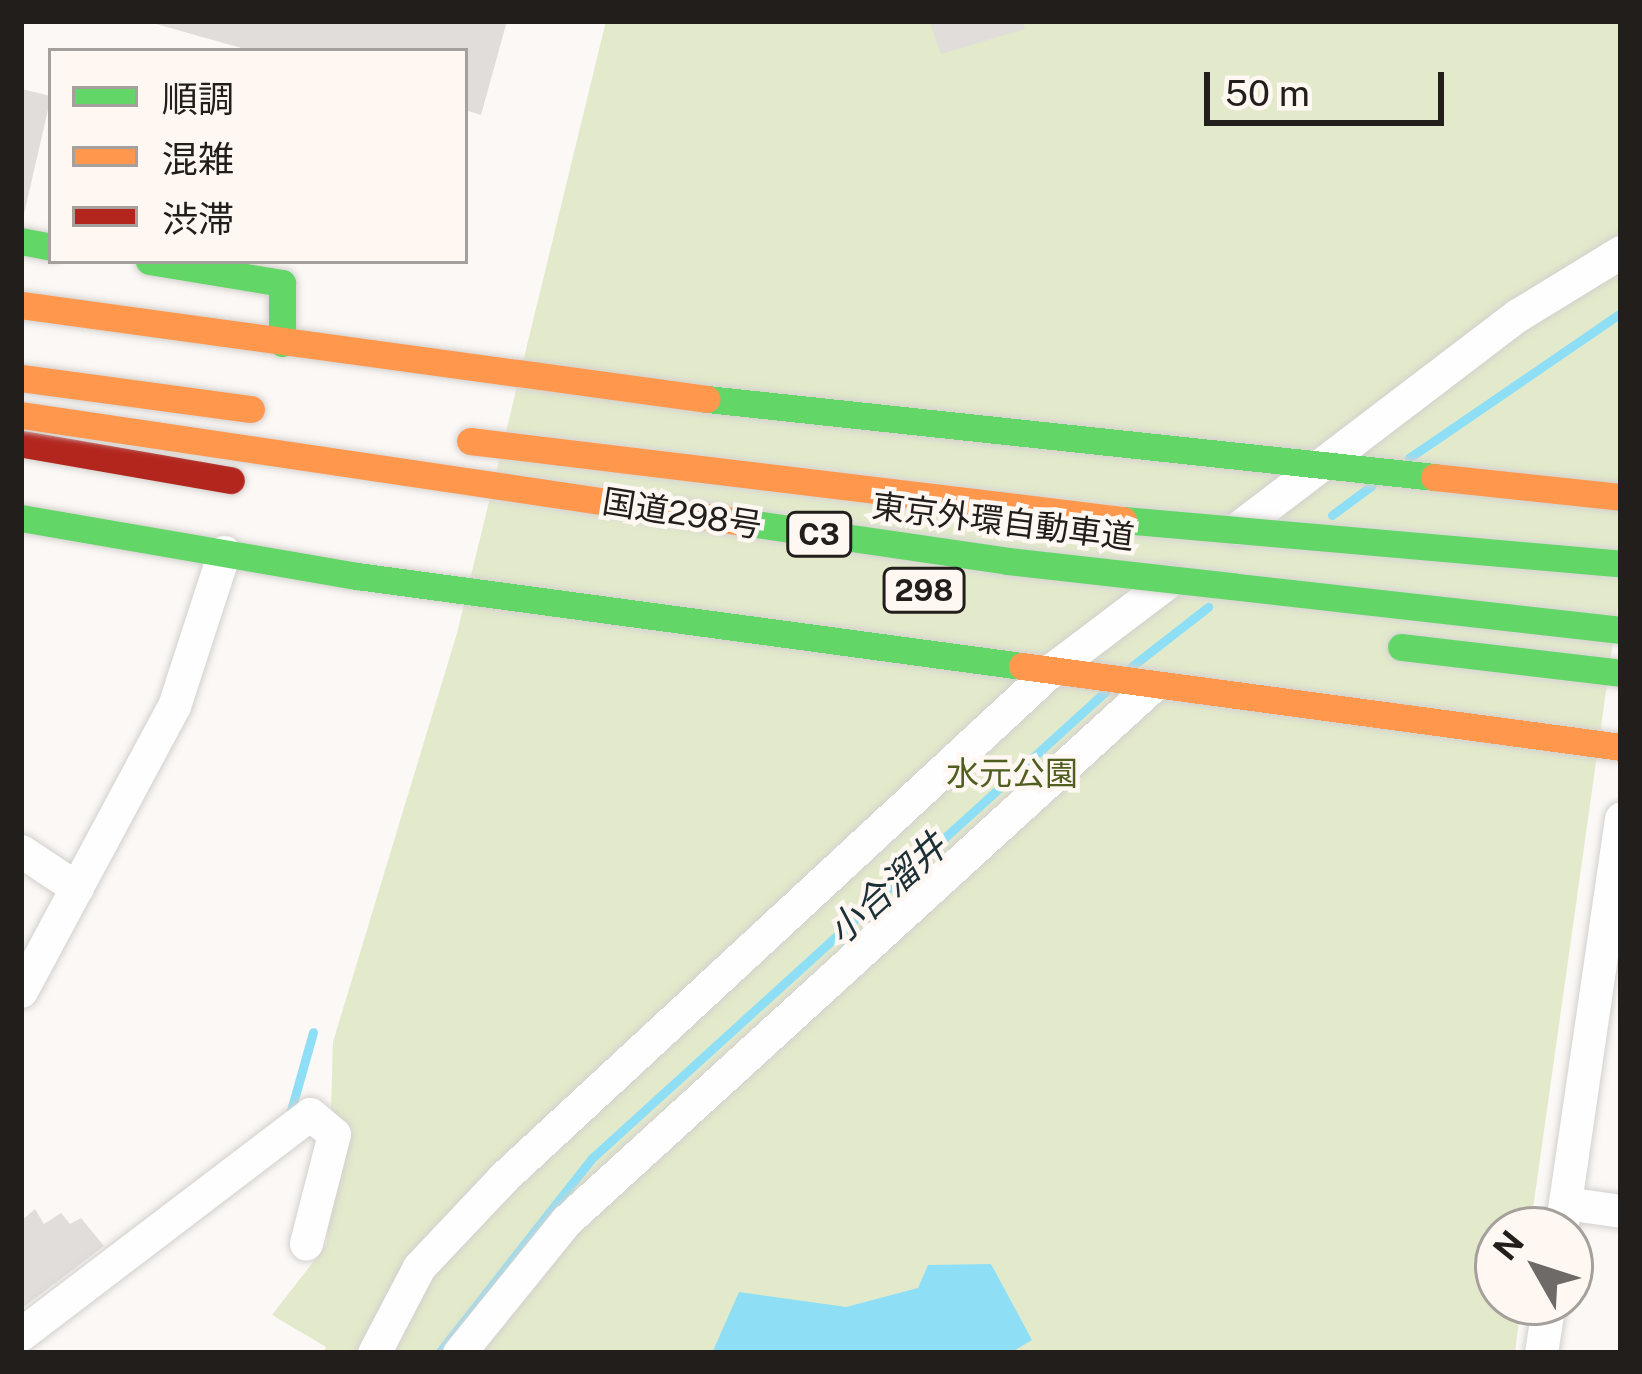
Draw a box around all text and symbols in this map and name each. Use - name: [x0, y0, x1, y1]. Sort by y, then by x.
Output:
- legend: [48, 48, 468, 264]
- scale bar: [1210, 48, 1450, 122]
- text: 50 m: [1225, 72, 1310, 114]
- text: 順調: [162, 78, 234, 120]
- text: 混雑: [162, 138, 234, 180]
- text: 渋滞: [162, 198, 234, 240]
- street label: 国道298号: [600, 482, 764, 546]
- street label: 東京外環自動車道: [870, 486, 1136, 558]
- road number: C3: [786, 510, 852, 558]
- road number: 298: [882, 566, 966, 614]
- park label: 水元公園: [946, 754, 1078, 794]
- water label: 小合溜井: [819, 825, 955, 953]
- north arrow: [1474, 1206, 1594, 1326]
- text: N: [1485, 1223, 1531, 1267]

